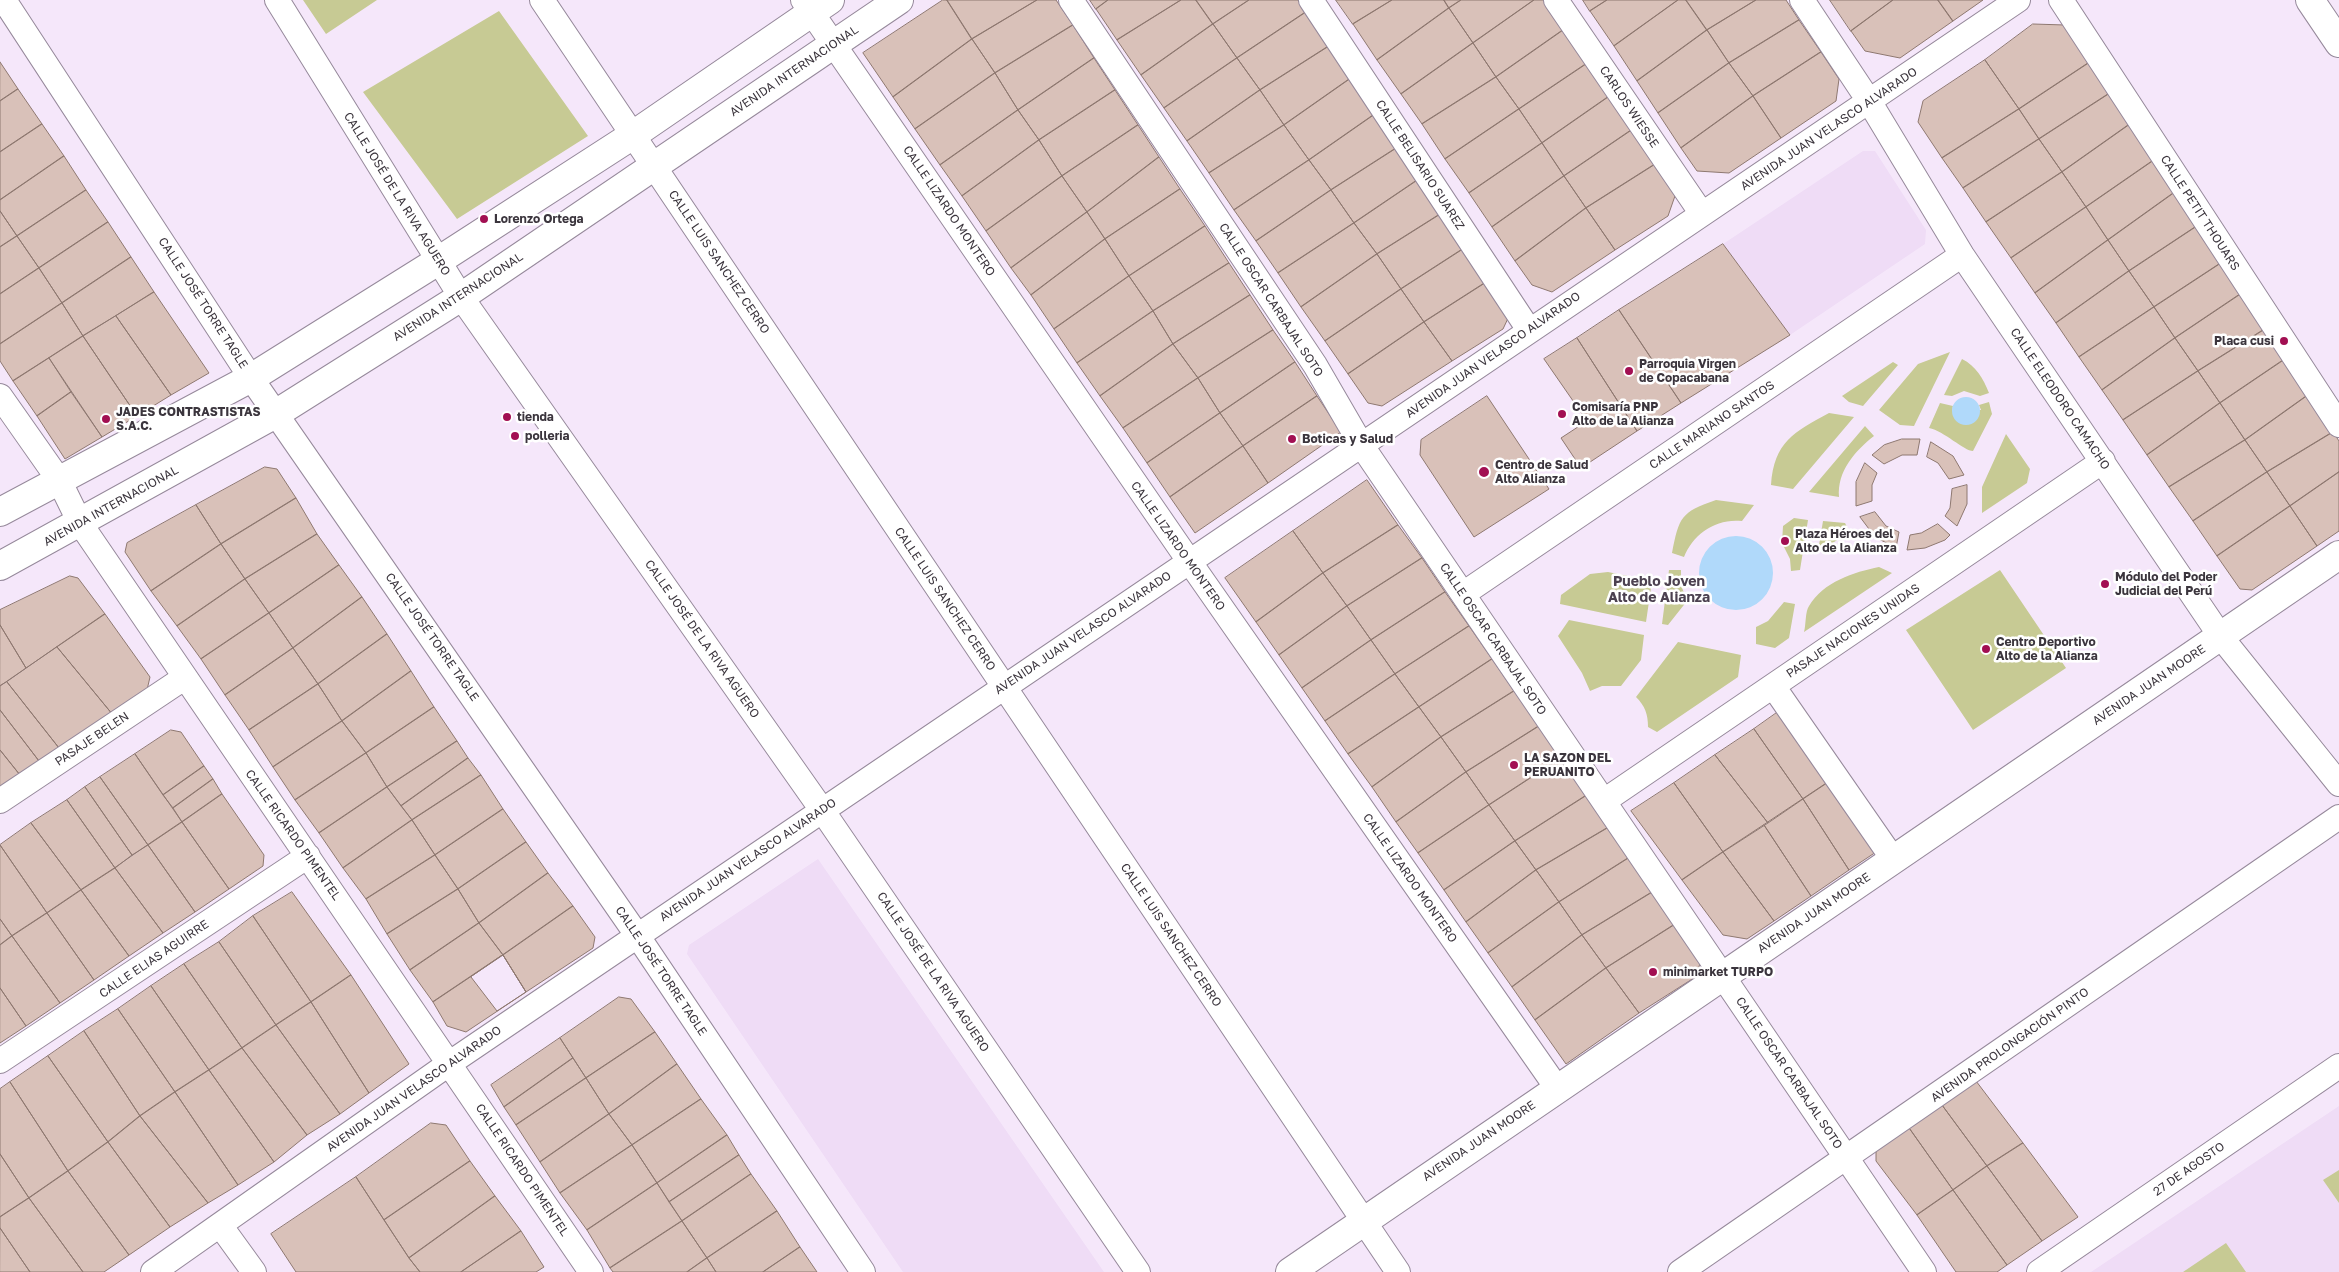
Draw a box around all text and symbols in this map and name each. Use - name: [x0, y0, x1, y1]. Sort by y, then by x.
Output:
- street label: AVENIDA INTERNACIONAL: [727, 23, 861, 119]
- street label: CARLOS WIESSE: [1596, 63, 1662, 151]
- street label: AVENIDA JUAN VELASCO ALVARADO: [1738, 64, 1920, 194]
- street label: CALLE BELISARIO SUAREZ: [1373, 97, 1467, 233]
- street label: CALLE JOSÉ DE LA RIVA AGUERO: [341, 110, 453, 278]
- street label: CALLE LIZARDO MONTERO: [900, 143, 998, 279]
- street label: CALLE PETIT THOUARS: [2157, 153, 2243, 273]
- street label: CALLE LUIS SANCHEZ CERRO: [666, 188, 772, 336]
- place label: Lorenzo Ortega: [494, 212, 584, 226]
- marker: Lorenzo Ortega: [478, 213, 490, 225]
- street label: CALLE OSCAR CARBAJAL SOTO: [1216, 220, 1326, 380]
- street label: CALLE JOSÉ TORRE TAGLE: [155, 235, 251, 371]
- street label: AVENIDA INTERNACIONAL: [390, 250, 526, 344]
- street label: AVENIDA JUAN VELASCO ALVARADO: [1403, 289, 1583, 421]
- street label: CALLE ELEODORO CAMACHO: [2007, 325, 2113, 473]
- place label: Placa cusi: [2214, 334, 2274, 348]
- marker: Placa cusi: [2278, 335, 2290, 347]
- place label: Parroquia Virgen de Copacabana: [1639, 357, 1736, 385]
- marker: Parroquia Virgen de Copacabana: [1623, 365, 1635, 377]
- street label: CALLE MARIANO SANTOS: [1647, 378, 1777, 472]
- place label: Comisaría PNP Alto de la Alianza: [1572, 400, 1674, 428]
- place label: JADES CONTRASTISTAS S.A.C.: [116, 405, 261, 433]
- marker: Comisaría PNP Alto de la Alianza: [1556, 408, 1568, 420]
- place label: tienda: [517, 410, 554, 424]
- marker: tienda: [501, 411, 513, 423]
- marker: JADES CONTRASTISTAS S.A.C.: [100, 413, 112, 425]
- place label: polleria: [525, 429, 570, 443]
- marker: polleria: [509, 430, 521, 442]
- place label: Boticas y Salud: [1302, 432, 1393, 446]
- marker: Boticas y Salud: [1286, 433, 1298, 445]
- place label: Centro de Salud Alto Alianza: [1495, 458, 1588, 486]
- street label: AVENIDA INTERNACIONAL: [41, 463, 181, 549]
- marker: Centro de Salud Alto Alianza: [1477, 465, 1491, 479]
- street label: CALLE LIZARDO MONTERO: [1128, 479, 1228, 613]
- street label: CALLE LUIS SANCHEZ CERRO: [892, 525, 998, 673]
- place label: Plaza Héroes del Alto de la Alianza: [1795, 527, 1897, 555]
- marker: Plaza Héroes del Alto de la Alianza: [1779, 535, 1791, 547]
- street label: CALLE JOSÉ DE LA RIVA AGUERO: [642, 557, 762, 721]
- street label: CALLE OSCAR CARBAJAL SOTO: [1437, 560, 1549, 718]
- street label: AVENIDA JUAN VELASCO ALVARADO: [992, 568, 1174, 698]
- street label: CALLE JOSÉ TORRE TAGLE: [382, 570, 482, 704]
- place label: Módulo del Poder Judicial del Perú: [2115, 570, 2217, 598]
- district label: Pueblo Joven Alto de Alianza: [1608, 574, 1710, 606]
- marker: Módulo del Poder Judicial del Perú: [2099, 578, 2111, 590]
- street label: PASAJE NACIONES UNIDAS: [1784, 581, 1922, 681]
- place label: Centro Deportivo Alto de la Alianza: [1996, 635, 2098, 663]
- street label: AVENIDA JUAN MOORE: [2090, 642, 2208, 728]
- marker: Centro Deportivo Alto de la Alianza: [1980, 643, 1992, 655]
- street label: PASAJE BELEN: [52, 709, 132, 769]
- place label: LA SAZON DEL PERUANITO: [1524, 751, 1611, 779]
- marker: LA SAZON DEL PERUANITO: [1508, 759, 1520, 771]
- street label: CALLE RICARDO PIMENTEL: [242, 767, 344, 903]
- street label: AVENIDA JUAN VELASCO ALVARADO: [657, 795, 839, 925]
- street label: CALLE LIZARDO MONTERO: [1360, 811, 1460, 945]
- street label: CALLE LUIS SANCHEZ CERRO: [1118, 861, 1224, 1009]
- street label: AVENIDA JUAN MOORE: [1755, 870, 1873, 956]
- street label: CALLE JOSÉ DE LA RIVA AGUERO: [874, 889, 992, 1055]
- street label: CALLE JOSÉ TORRE TAGLE: [612, 904, 710, 1038]
- street label: CALLE ELIAS AGUIRRE: [97, 917, 211, 1001]
- place label: minimarket TURPO: [1663, 965, 1773, 979]
- marker: minimarket TURPO: [1647, 966, 1659, 978]
- street label: AVENIDA PROLONGACIÓN PINTO: [1928, 985, 2092, 1105]
- street label: CALLE OSCAR CARBAJAL SOTO: [1733, 994, 1845, 1152]
- street label: AVENIDA JUAN VELASCO ALVARADO: [324, 1023, 504, 1155]
- street label: AVENIDA JUAN MOORE: [1420, 1098, 1538, 1184]
- street label: CALLE RICARDO PIMENTEL: [472, 1101, 572, 1239]
- street label: 27 DE AGOSTO: [2151, 1139, 2227, 1199]

